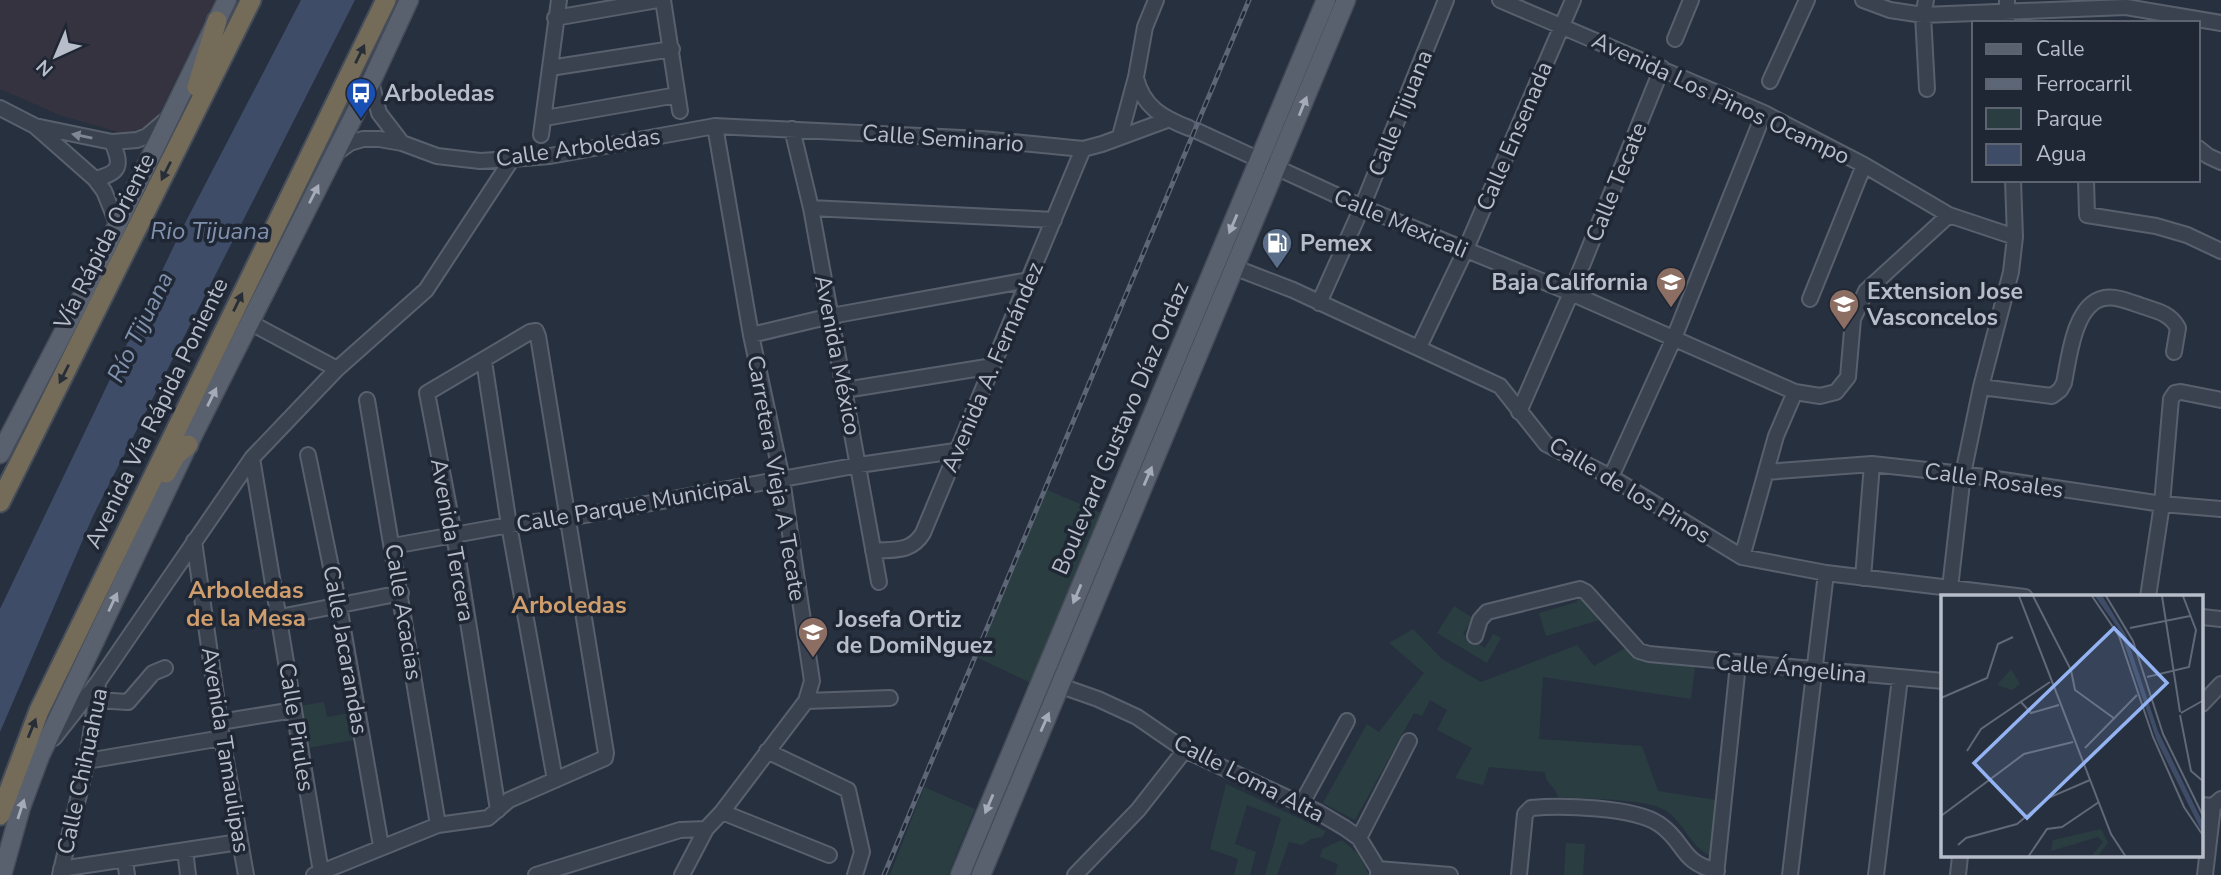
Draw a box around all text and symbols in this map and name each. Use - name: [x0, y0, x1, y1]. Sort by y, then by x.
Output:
- north arrow: [21, 21, 91, 91]
- legend: [1972, 21, 2200, 182]
- street label: Avenida Los Pinos Ocampo: [1587, 25, 1855, 172]
- text: Calle: [2036, 35, 2084, 63]
- one-way arrow: [354, 44, 365, 64]
- street label: Calle Tijuana: [1361, 45, 1440, 181]
- text: N: [31, 53, 59, 82]
- street label: Calle Ensenada: [1469, 57, 1560, 216]
- text: Ferrocarril: [2036, 70, 2133, 98]
- bus stop icon: Arboledas: [344, 76, 378, 120]
- place label: Arboledas: [384, 78, 494, 109]
- one-way arrow: [1297, 95, 1308, 116]
- text: Parque: [2036, 105, 2103, 133]
- street label: Calle Seminario: [861, 117, 1025, 160]
- street label: Calle Tecate: [1578, 118, 1654, 246]
- street label: Calle Arboledas: [494, 121, 662, 174]
- one-way arrow: [71, 131, 93, 142]
- text: Agua: [2036, 140, 2086, 168]
- street label: Vía Rápida Oriente: [46, 148, 162, 335]
- one-way arrow: [161, 161, 172, 181]
- street label: Calle Mexicali: [1329, 181, 1473, 266]
- one-way arrow: [309, 184, 320, 204]
- one-way arrow: [1227, 214, 1238, 235]
- water label: Rio Tijuana: [150, 215, 270, 247]
- fuel station icon: Pemex: [1260, 226, 1294, 270]
- place label: Pemex: [1300, 228, 1372, 259]
- street label: Avenida A. Fernández: [934, 257, 1051, 477]
- school or university icon: Baja California: [1654, 265, 1688, 309]
- water label: Río Tijuana: [99, 266, 181, 388]
- place label: Baja California: [1492, 267, 1648, 298]
- street label: Avenida México: [807, 272, 868, 438]
- street label: Avenida Vía Rápida Poniente: [77, 273, 236, 554]
- place label: Extension Jose Vasconcelos: [1866, 276, 2023, 333]
- street label: Boulevard Gustavo Díaz Ordaz: [1045, 277, 1196, 579]
- school or university icon: Extension Jose Vasconcelos: [1827, 287, 1861, 331]
- one-way arrow: [231, 292, 243, 312]
- street label: Carretera Vieja A Tecate: [740, 353, 813, 603]
- one-way arrow: [59, 364, 70, 384]
- one-way arrow: [206, 387, 217, 407]
- street label: Calle de los Pinos: [1543, 430, 1716, 551]
- street label: Calle Rosales: [1922, 455, 2065, 506]
- street label: Avenida Tercera: [423, 456, 482, 624]
- one-way arrow: [1142, 466, 1154, 486]
- street label: Calle Parque Municipal: [514, 469, 753, 540]
- street label: Calle Acacias: [377, 542, 430, 682]
- street label: Calle Jacarandas: [315, 563, 376, 737]
- district label: Arboledas de la Mesa: [186, 574, 306, 634]
- one-way arrow: [1072, 584, 1083, 605]
- district label: Arboledas: [511, 589, 627, 621]
- one-way arrow: [107, 592, 119, 612]
- inset map: [1941, 595, 2204, 858]
- place label: Josefa Ortiz de DomiNguez: [835, 604, 993, 661]
- school or university icon: Josefa Ortiz de DomiNguez: [796, 615, 830, 659]
- street label: Avenida Tamaulipas: [194, 645, 257, 855]
- street label: Calle Ángelina: [1714, 646, 1868, 691]
- street label: Calle Pirules: [271, 660, 322, 794]
- street label: Calle Chihuahua: [50, 685, 115, 857]
- one-way arrow: [1040, 711, 1051, 732]
- one-way arrow: [27, 717, 38, 738]
- street label: Calle Loma Alta: [1168, 727, 1330, 830]
- one-way arrow: [984, 793, 995, 814]
- one-way arrow: [16, 799, 26, 820]

